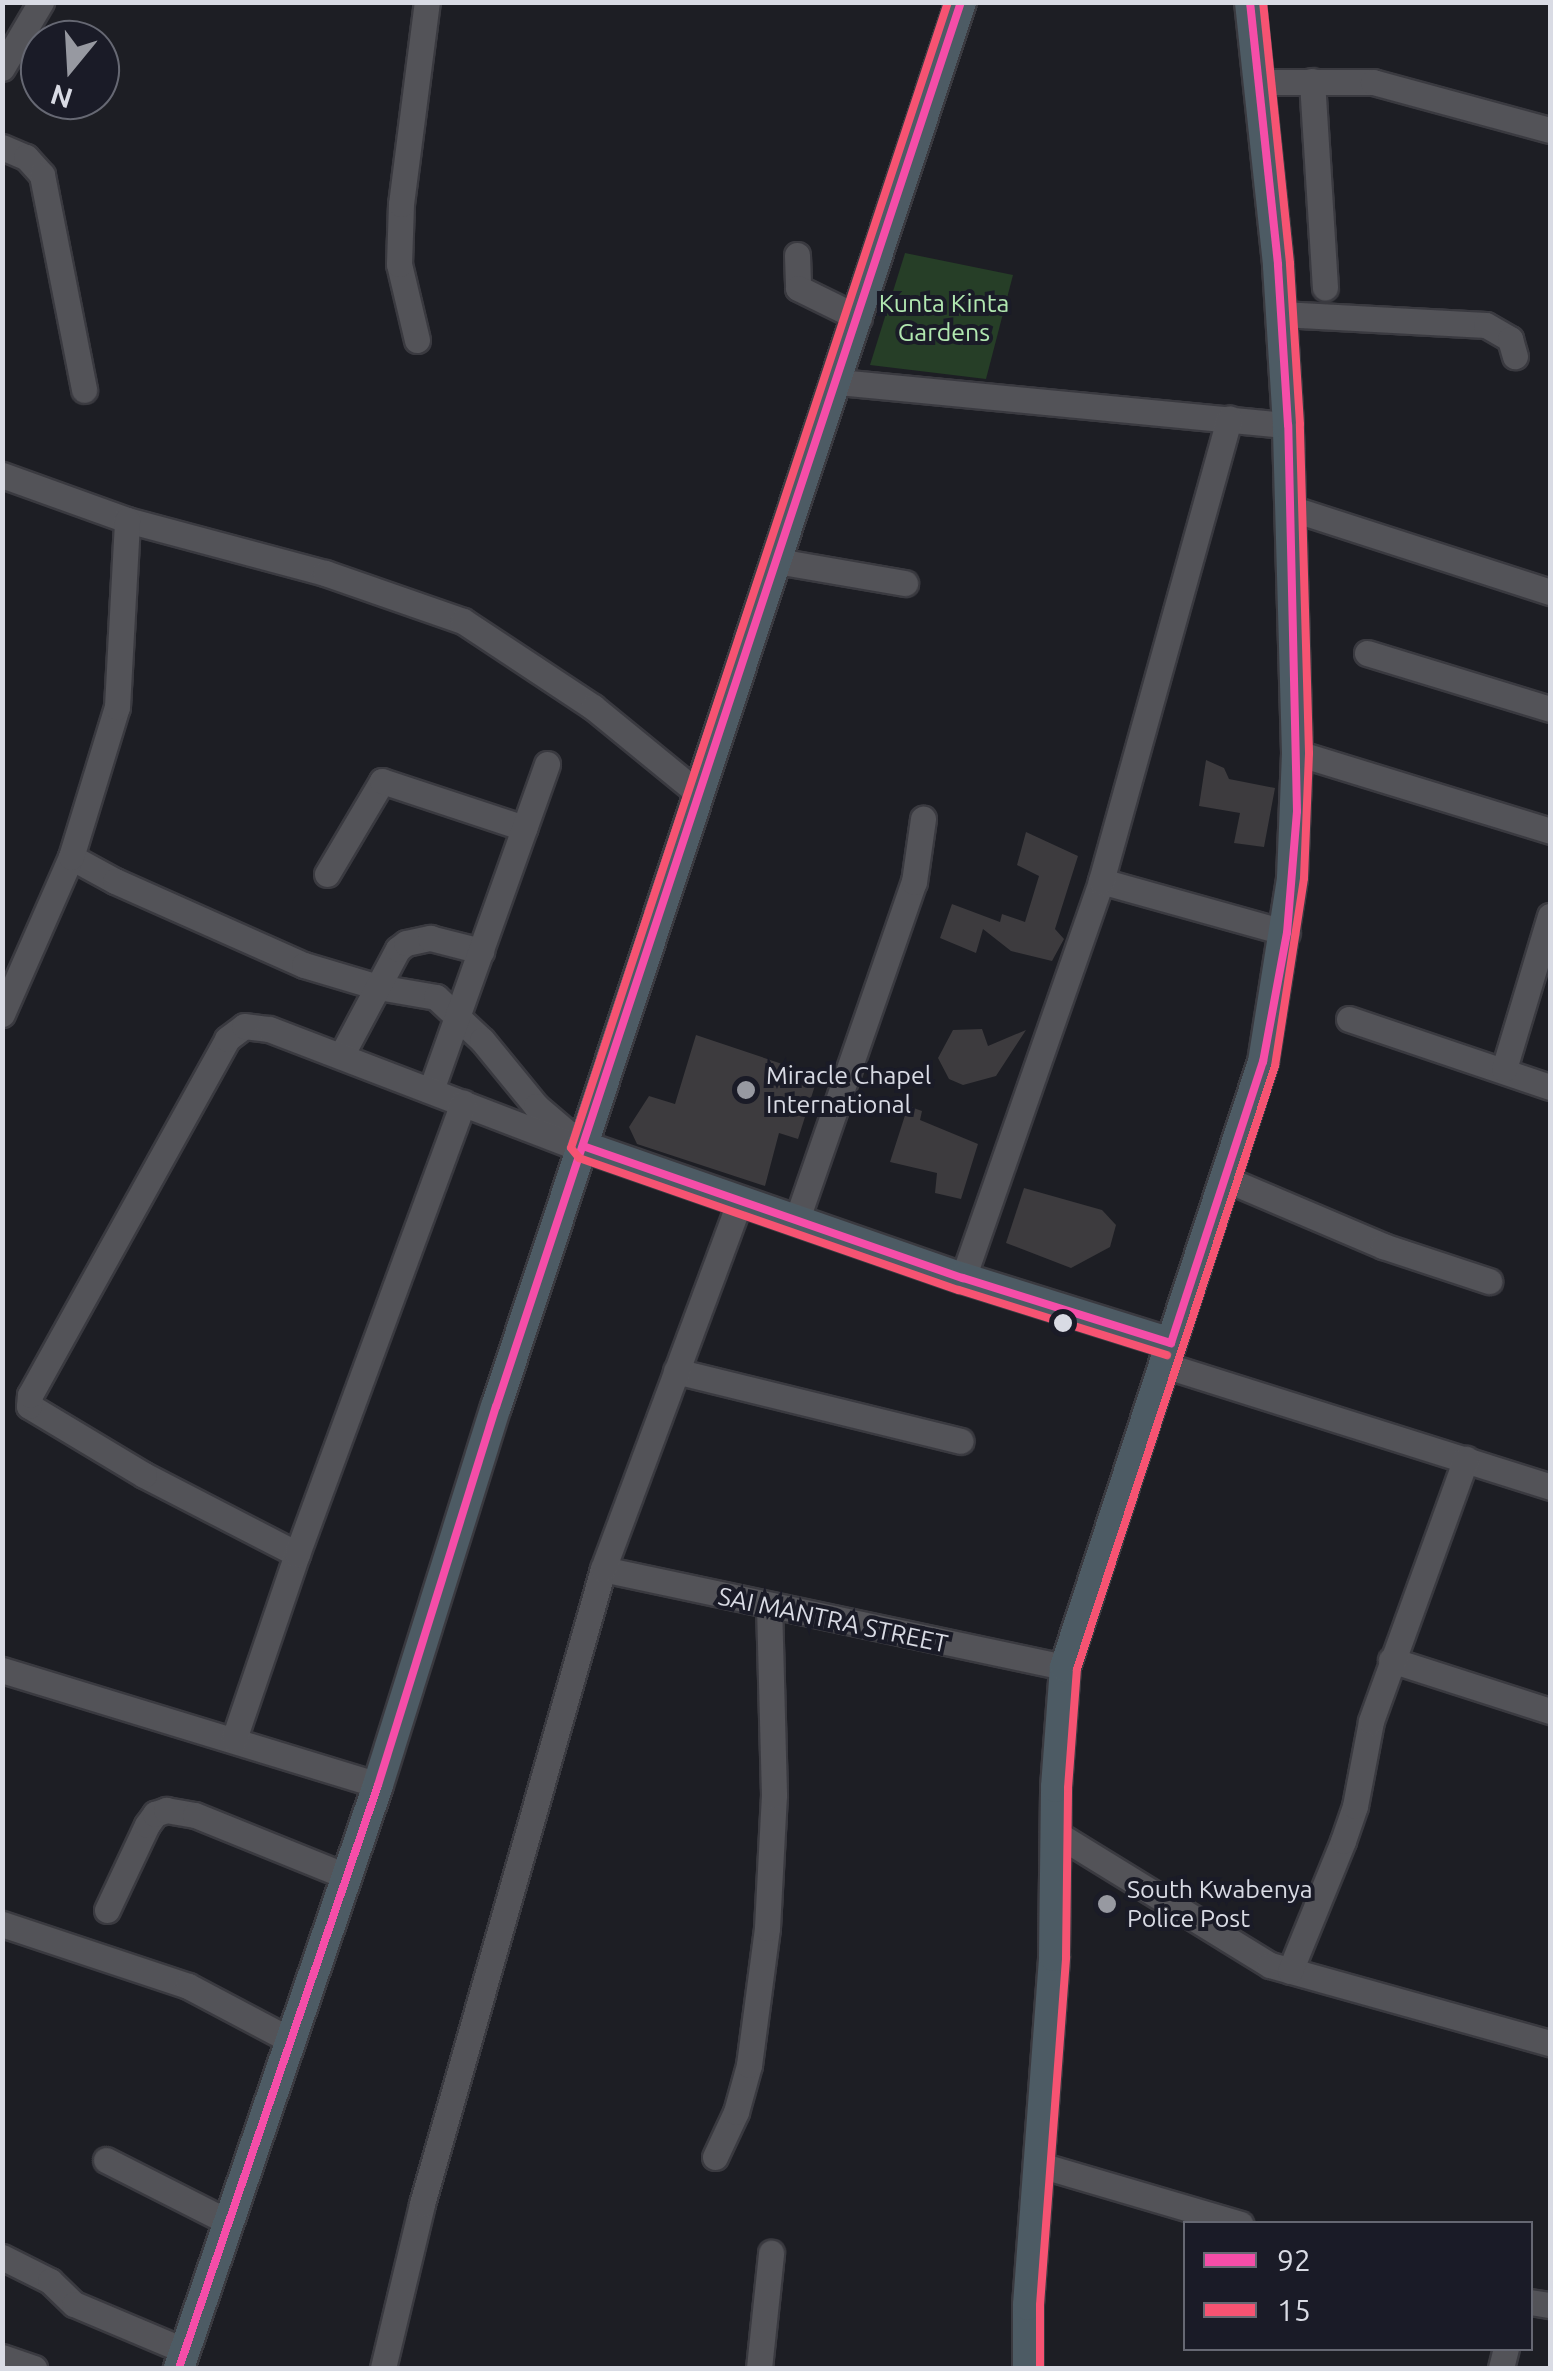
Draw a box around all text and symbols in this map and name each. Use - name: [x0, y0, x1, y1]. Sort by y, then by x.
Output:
- north arrow: [20, 20, 120, 120]
- text: N: [46, 79, 76, 115]
- park label: Kunta Kinta Gardens: [879, 289, 1009, 348]
- place label: Miracle Chapel International: [766, 1061, 931, 1120]
- marker: Miracle Chapel International: [735, 1079, 757, 1101]
- unlabelled marker: [1053, 1313, 1073, 1333]
- street label: SAI MANTRA STREET: [715, 1581, 951, 1659]
- place label: South Kwabenya Police Post: [1127, 1875, 1313, 1934]
- marker: South Kwabenya Police Post: [1096, 1893, 1118, 1915]
- legend: [1183, 2221, 1533, 2351]
- text: 92: [1277, 2243, 1311, 2277]
- text: 15: [1277, 2293, 1311, 2327]

